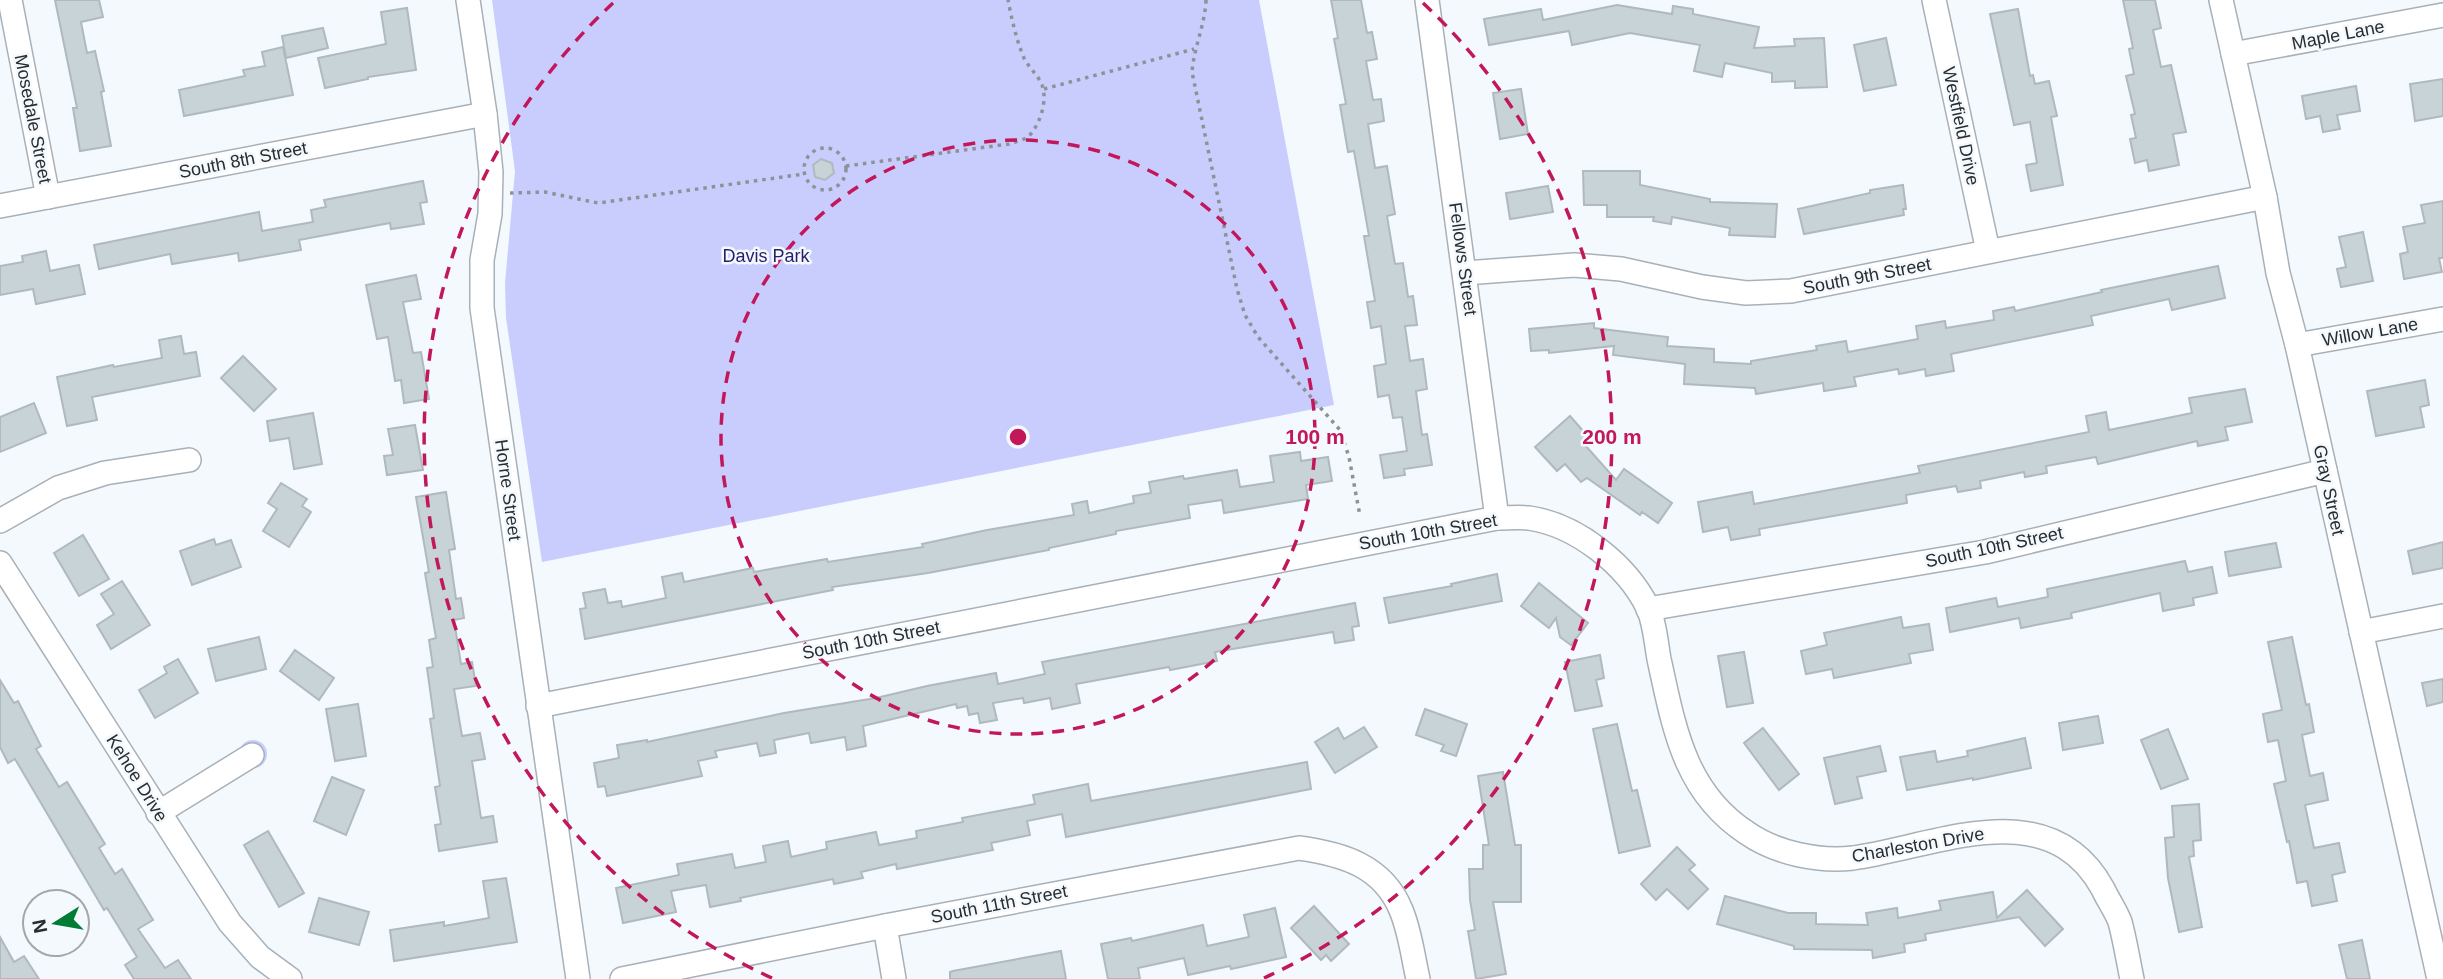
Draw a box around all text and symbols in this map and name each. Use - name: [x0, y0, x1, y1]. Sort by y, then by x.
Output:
- street label: Maple Lane: [2290, 16, 2386, 54]
- street label: Mosedale Street: [11, 53, 55, 185]
- street label: Westfield Drive: [1939, 65, 1983, 187]
- street label: South 8th Street: [177, 138, 309, 182]
- street label: Fellows Street: [1445, 201, 1481, 317]
- park label: Davis Park: [722, 246, 811, 266]
- street label: South 9th Street: [1801, 254, 1933, 298]
- street label: Willow Lane: [2320, 314, 2420, 350]
- centre of rings: [1006, 425, 1030, 449]
- text: 100 m: [1285, 425, 1345, 448]
- text: 200 m: [1582, 425, 1642, 448]
- street label: Horne Street: [491, 438, 525, 542]
- street label: Gray Street: [2310, 443, 2348, 537]
- street label: South 10th Street: [1357, 510, 1499, 554]
- street label: South 10th Street: [1923, 523, 2065, 571]
- street label: South 10th Street: [800, 617, 942, 663]
- street label: Kehoe Drive: [102, 731, 172, 825]
- street label: Charleston Drive: [1850, 824, 1986, 866]
- street label: South 11th Street: [929, 881, 1069, 927]
- north arrow: [21, 888, 91, 958]
- text: N: [28, 917, 51, 935]

